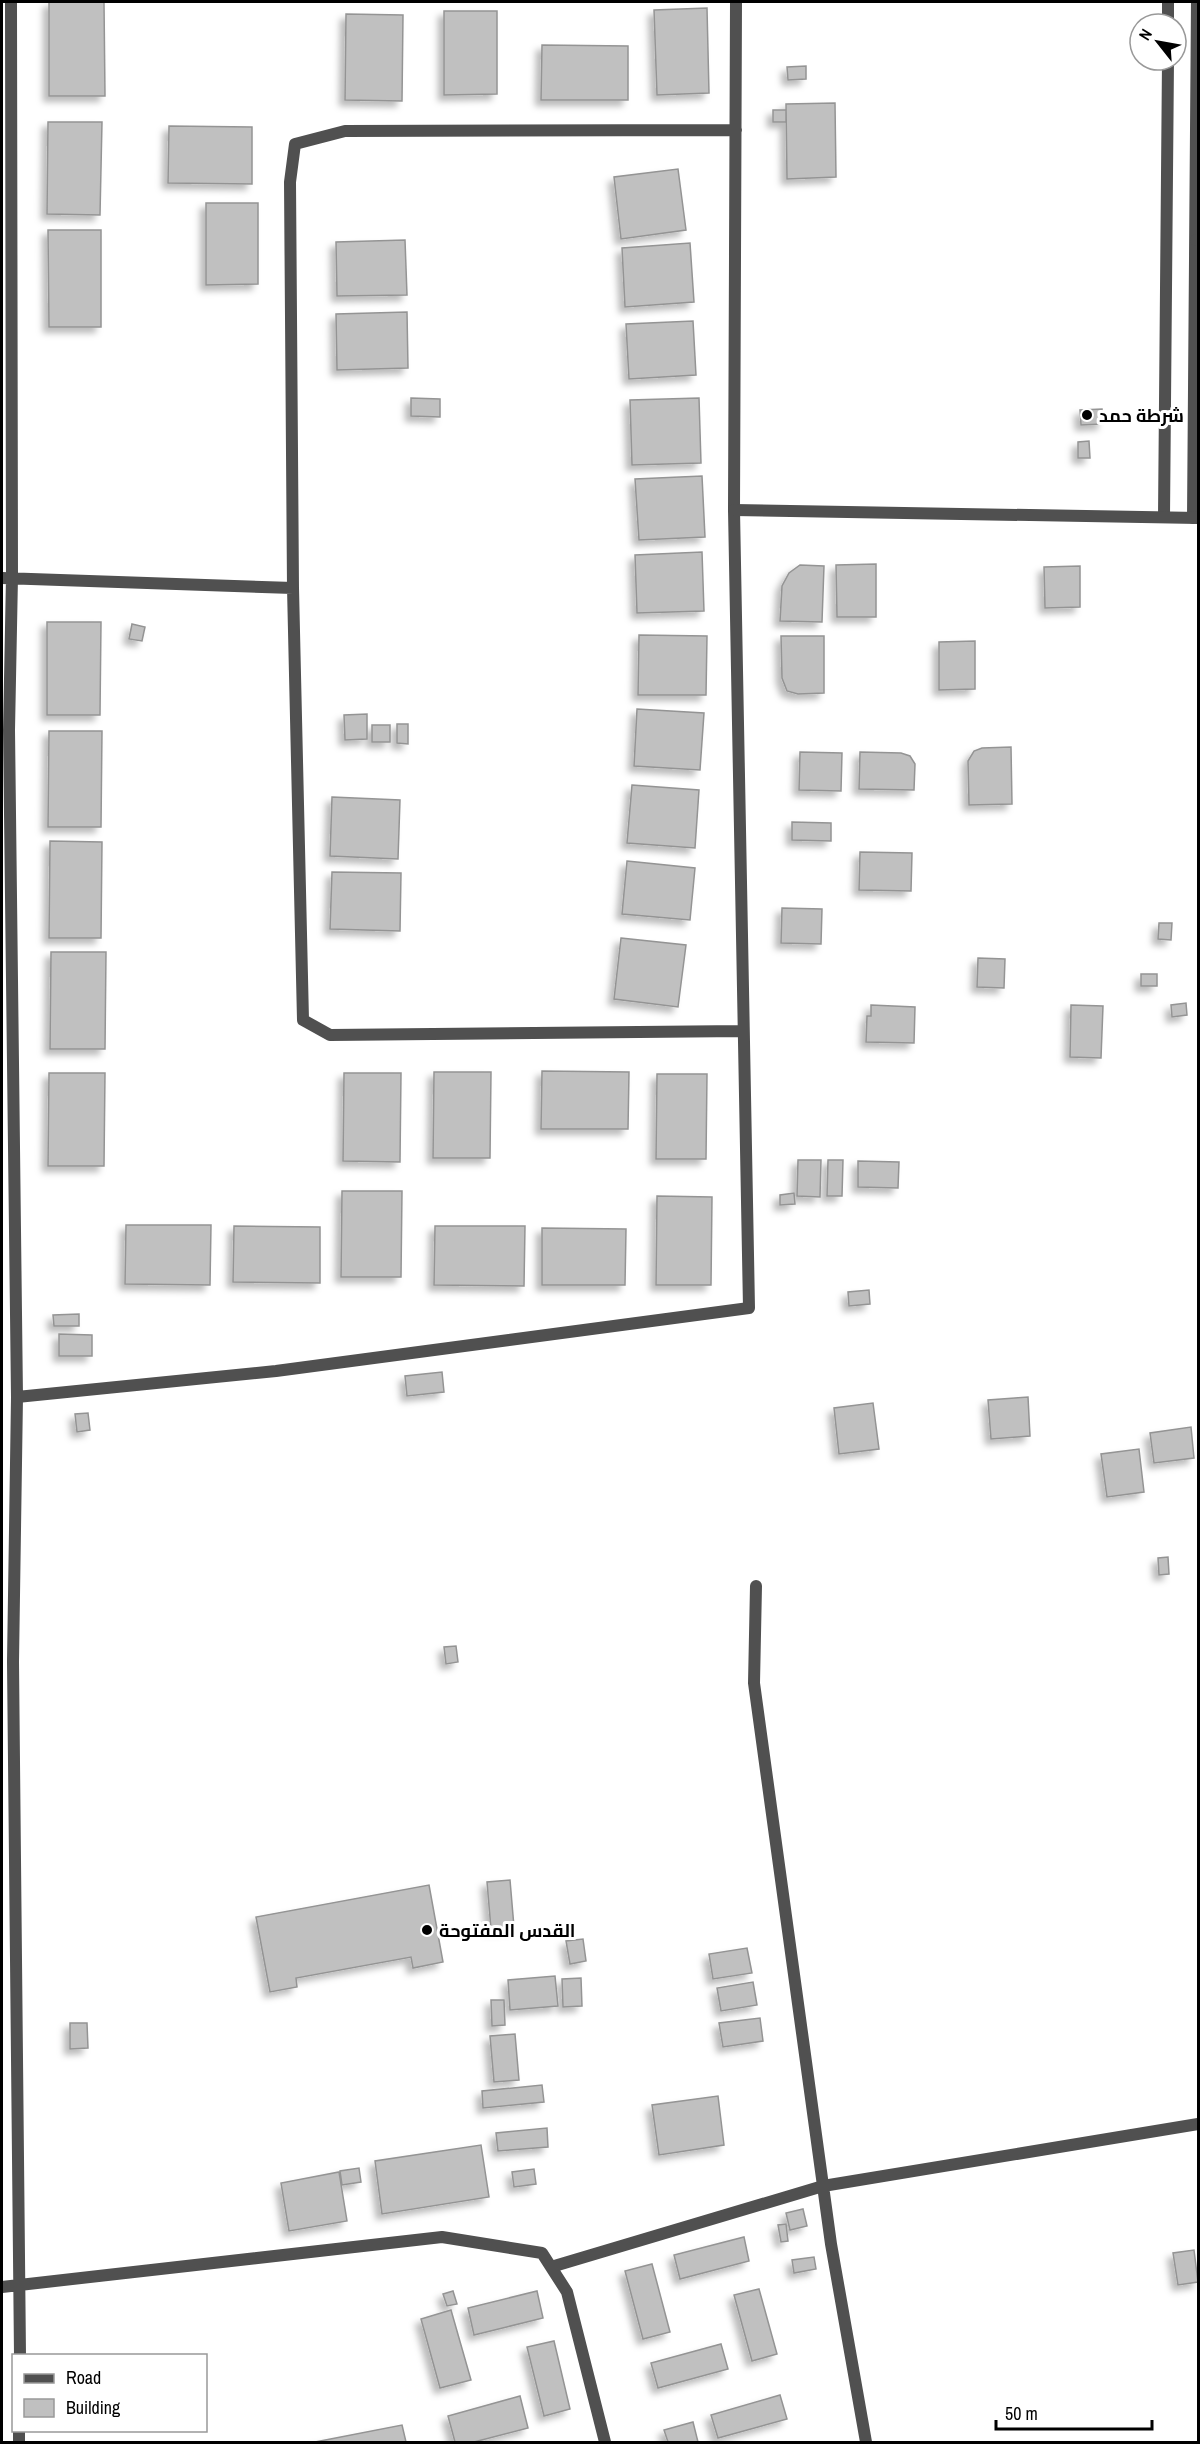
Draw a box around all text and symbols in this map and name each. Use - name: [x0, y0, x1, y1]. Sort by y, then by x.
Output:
- north arrow: [1128, 12, 1188, 72]
- text: N: [1133, 25, 1157, 44]
- place label: شرطة حمد: [1099, 403, 1184, 428]
- marker: شرطة حمد: [1080, 408, 1094, 422]
- place label: القدس المفتوحة: [439, 1918, 575, 1943]
- marker: القدس المفتوحة: [420, 1923, 434, 1937]
- legend: [12, 2354, 207, 2432]
- text: Road: [66, 2365, 101, 2390]
- scale bar: [996, 2393, 1152, 2431]
- text: Building: [66, 2395, 121, 2420]
- text: 50 m: [1005, 2401, 1038, 2426]

